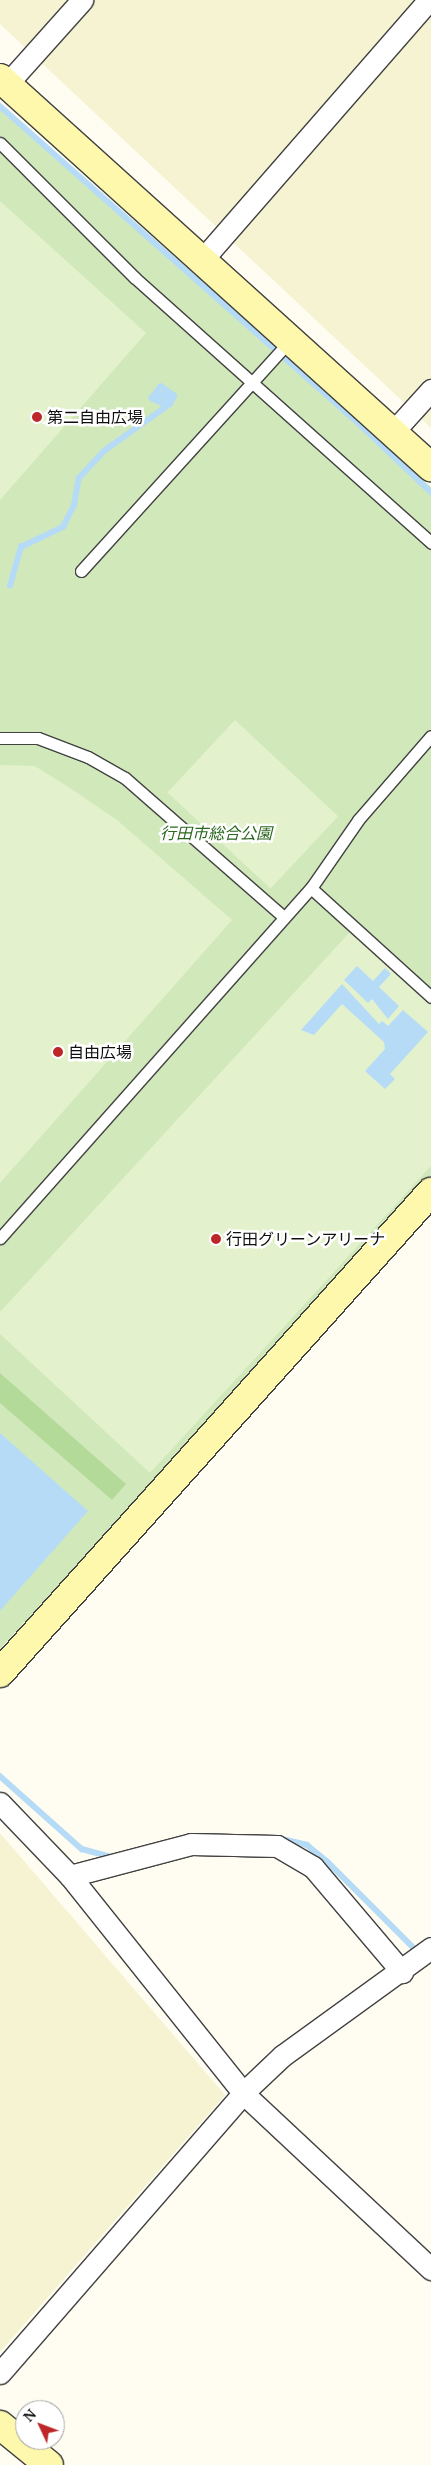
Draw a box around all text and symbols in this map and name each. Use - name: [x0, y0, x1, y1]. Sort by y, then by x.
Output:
- place label: 第二自由広場: [47, 407, 143, 427]
- marker: 第二自由広場: [31, 411, 43, 423]
- park label: 行田市総合公園: [160, 823, 272, 843]
- place label: 自由広場: [68, 1042, 132, 1062]
- marker: 自由広場: [52, 1046, 64, 1058]
- place label: 行田グリーンアリーナ: [226, 1229, 386, 1249]
- marker: 行田グリーンアリーナ: [210, 1233, 222, 1245]
- north arrow: [15, 2400, 65, 2450]
- text: N: [19, 2405, 40, 2426]

